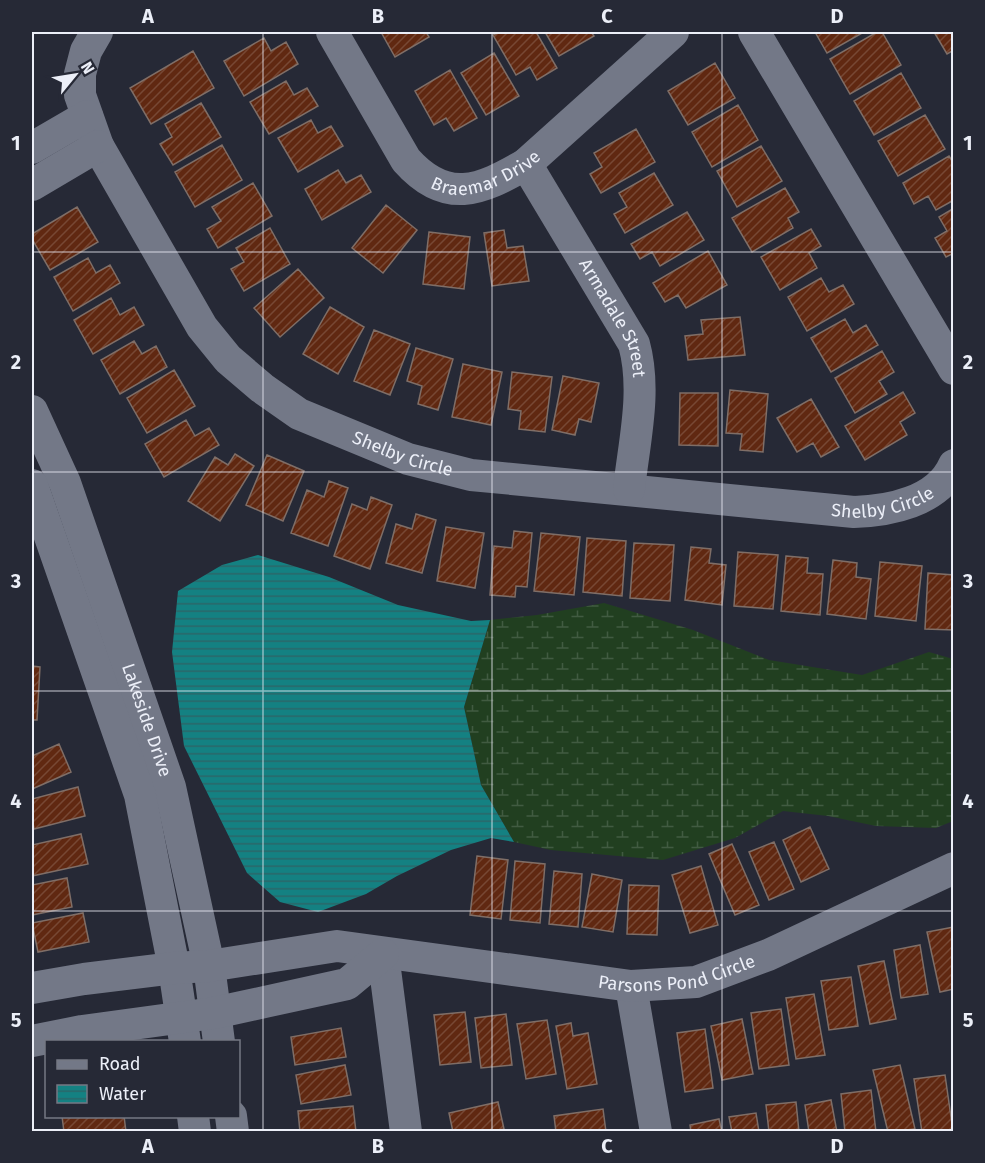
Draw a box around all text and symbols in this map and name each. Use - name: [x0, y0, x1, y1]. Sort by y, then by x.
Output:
- text: A: [141, 4, 155, 28]
- text: B: [372, 4, 384, 28]
- text: C: [601, 4, 613, 28]
- text: D: [830, 4, 844, 28]
- north arrow: [45, 45, 105, 105]
- text: N: [77, 58, 98, 77]
- text: 1: [11, 131, 21, 155]
- text: 1: [963, 131, 973, 155]
- street label: Braemar Drive: [428, 145, 545, 200]
- street label: Armadale Street: [574, 255, 650, 379]
- text: 2: [11, 350, 21, 374]
- text: 2: [963, 350, 973, 374]
- street label: Shelby Circle: [349, 426, 455, 481]
- street label: Shelby Circle: [830, 482, 938, 523]
- text: 3: [10, 569, 21, 593]
- text: 3: [962, 569, 973, 593]
- street label: Lakeside Drive: [117, 660, 177, 780]
- text: 4: [10, 789, 22, 813]
- text: 4: [962, 789, 974, 813]
- street label: Parsons Pond Circle: [597, 950, 758, 997]
- text: 5: [11, 1008, 22, 1032]
- text: 5: [963, 1008, 974, 1032]
- legend: [45, 1040, 240, 1118]
- text: Road: [99, 1053, 141, 1075]
- text: Water: [99, 1083, 146, 1105]
- text: A: [141, 1134, 155, 1158]
- text: B: [372, 1134, 384, 1158]
- text: C: [601, 1134, 613, 1158]
- text: D: [830, 1134, 844, 1158]

